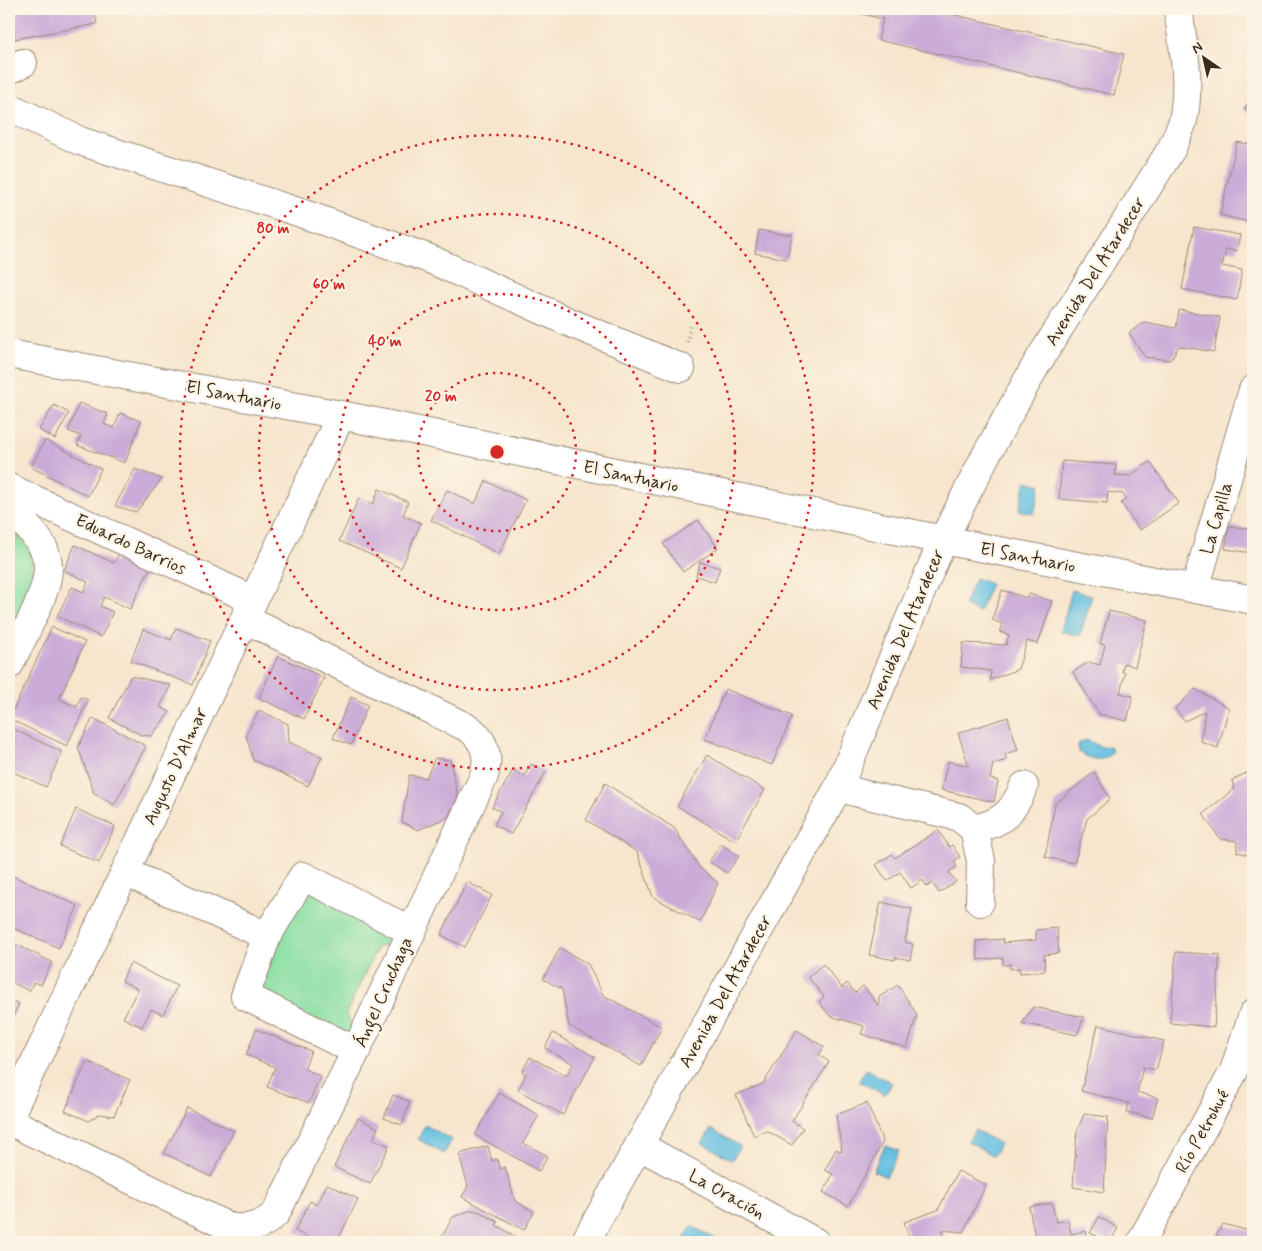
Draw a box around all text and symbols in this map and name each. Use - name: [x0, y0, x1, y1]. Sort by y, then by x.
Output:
- north arrow: [1180, 32, 1230, 82]
- text: N: [1188, 38, 1206, 58]
- street label: Avenida Del Atardecer: [1040, 192, 1152, 351]
- text: 80 m: [256, 219, 290, 239]
- text: 60 m: [313, 275, 345, 295]
- text: 40 m: [368, 332, 402, 352]
- street label: El Santuario: [184, 375, 284, 417]
- text: 20 m: [425, 387, 457, 407]
- centre of rings: [488, 443, 506, 461]
- street label: El Santuario: [581, 455, 681, 499]
- street label: La Capilla: [1195, 479, 1239, 557]
- street label: Eduardo Barrios: [71, 509, 190, 581]
- street label: El Santuario: [978, 537, 1078, 579]
- street label: Avenida Del Atardecer: [861, 545, 951, 713]
- street label: Augusto D'Almar: [138, 703, 214, 829]
- street label: Avenida Del Atardecer: [674, 910, 778, 1072]
- street label: Ángel Cruchaga: [349, 933, 421, 1052]
- street label: Río Petrohué: [1170, 1085, 1236, 1178]
- street label: La Oración: [684, 1164, 769, 1226]

